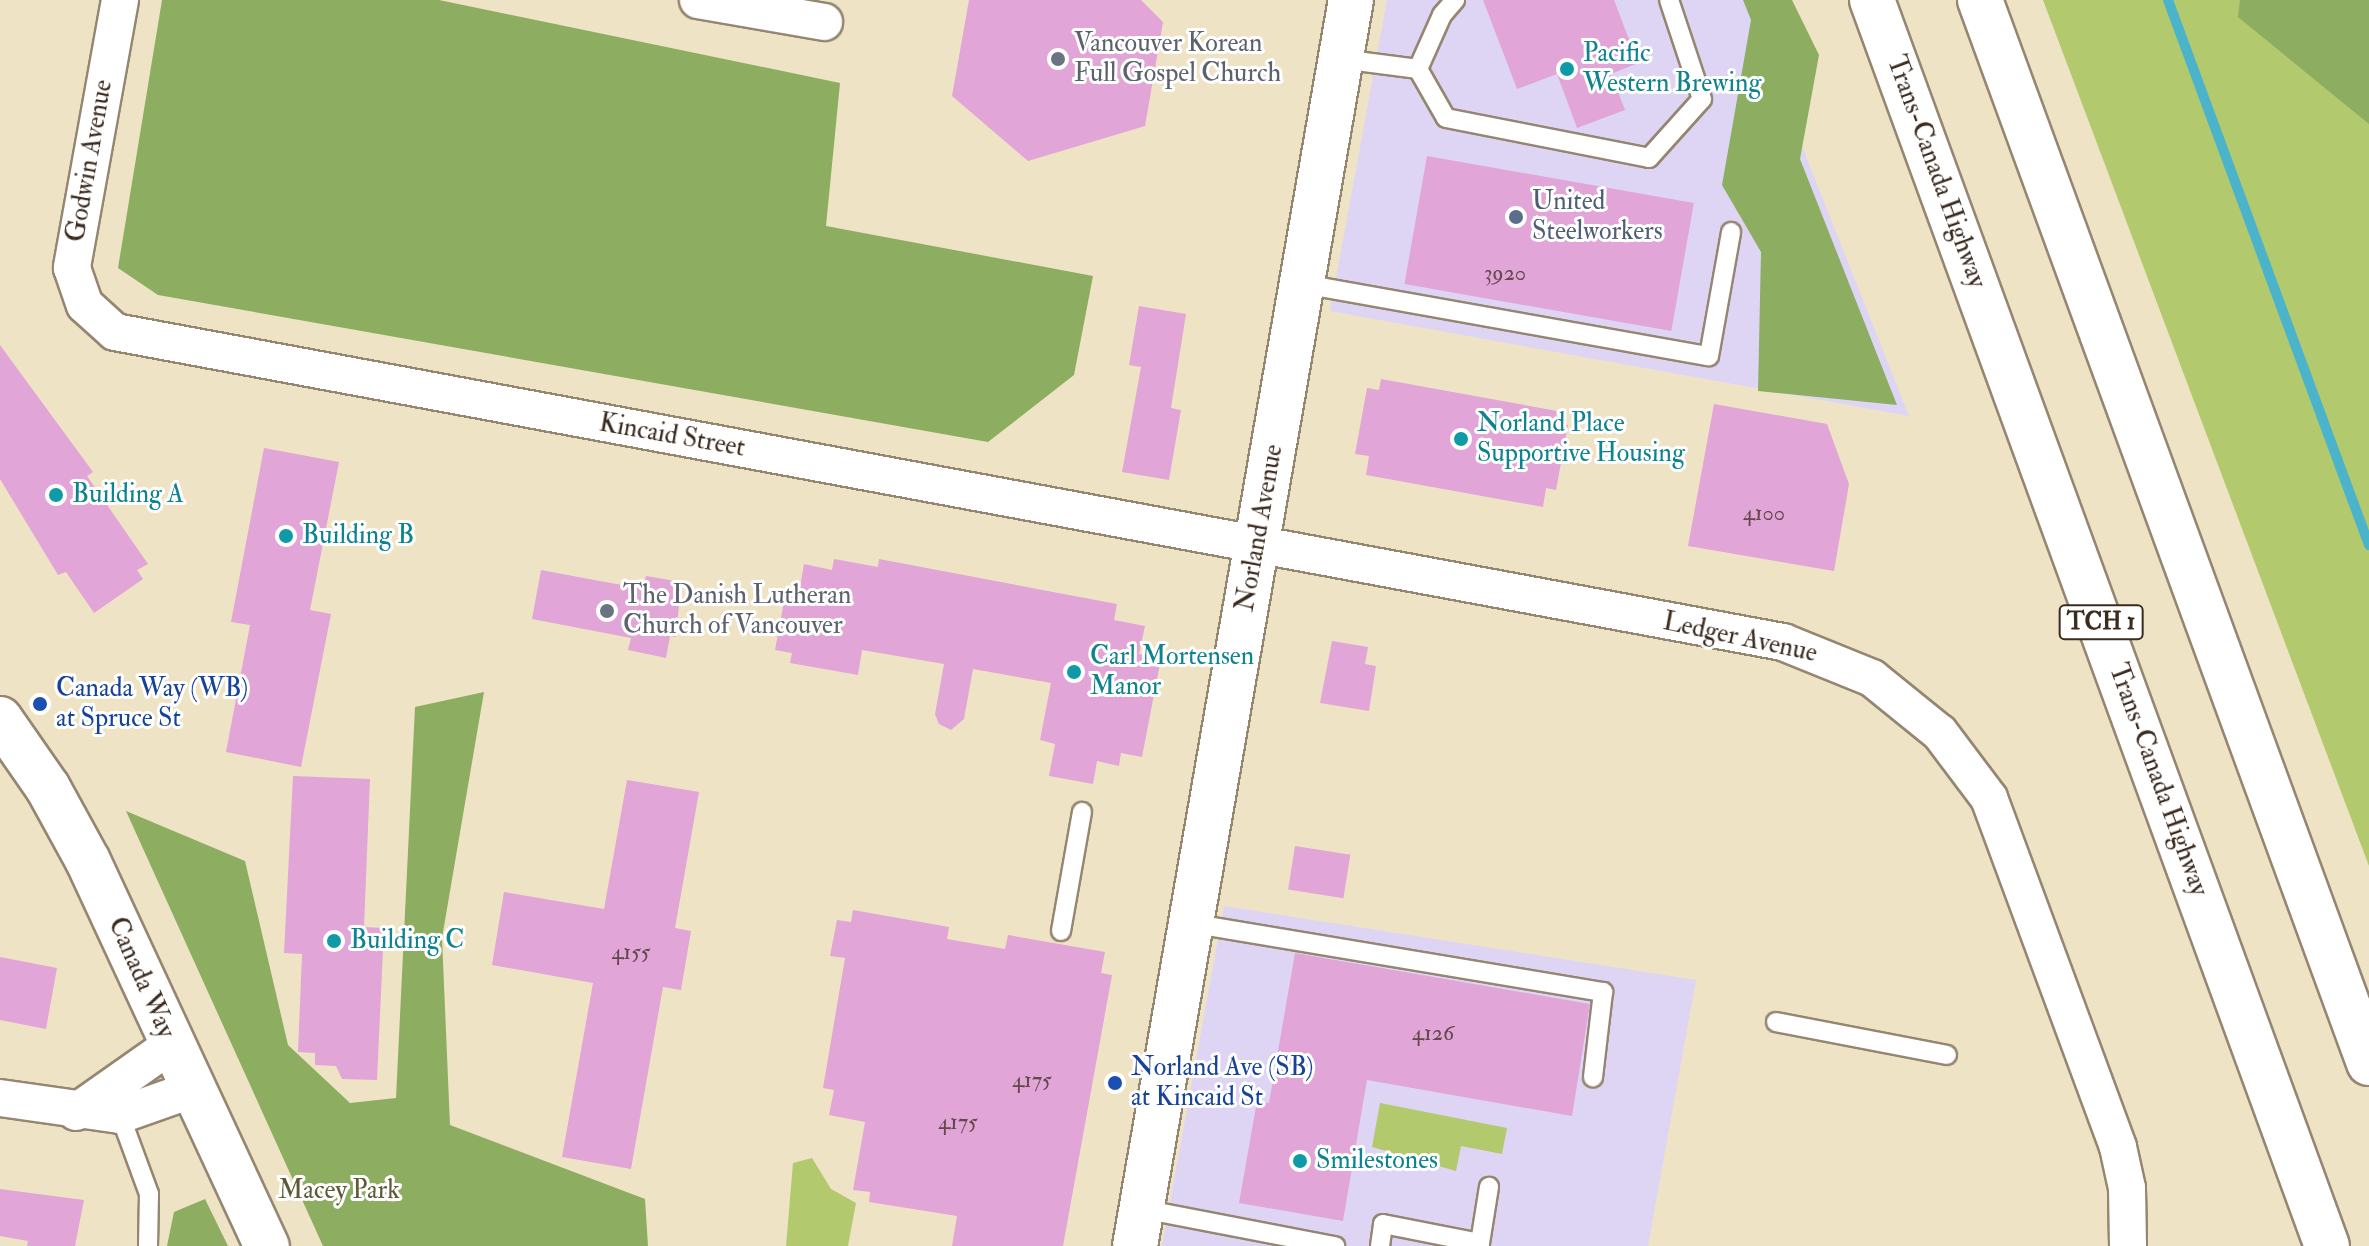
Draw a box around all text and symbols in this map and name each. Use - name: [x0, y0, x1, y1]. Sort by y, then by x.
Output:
- place label: Vancouver Korean Full Gospel Church: [1074, 28, 1281, 90]
- place label: Pacific Western Brewing: [1583, 38, 1761, 100]
- marker: Vancouver Korean Full Gospel Church: [1049, 50, 1067, 68]
- street label: Trans-Canada Highway: [1879, 52, 1993, 292]
- marker: Pacific Western Brewing: [1558, 60, 1576, 78]
- street label: Godwin Avenue: [60, 77, 120, 245]
- place label: United Steelworkers: [1532, 186, 1663, 248]
- marker: United Steelworkers: [1507, 208, 1525, 226]
- house number: 3920: [1484, 261, 1526, 287]
- street label: Kincaid Street: [597, 408, 747, 464]
- place label: Norland Place Supportive Housing: [1477, 408, 1685, 470]
- marker: Norland Place Supportive Housing: [1452, 430, 1470, 448]
- street label: Norland Avenue: [1230, 442, 1290, 614]
- place label: Building A: [72, 479, 184, 511]
- marker: Building A: [47, 486, 65, 504]
- house number: 4100: [1743, 501, 1785, 527]
- place label: Building B: [302, 520, 414, 552]
- marker: Building B: [277, 527, 295, 545]
- place label: The Danish Lutheran Church of Vancouver: [623, 580, 851, 642]
- marker: The Danish Lutheran Church of Vancouver: [598, 602, 616, 620]
- road number: TCH 1: [2057, 602, 2145, 642]
- street label: Ledger Avenue: [1660, 606, 1820, 670]
- place label: Carl Mortensen Manor: [1090, 641, 1254, 702]
- street label: Trans-Canada Highway: [2101, 660, 2215, 900]
- marker: Carl Mortensen Manor: [1065, 663, 1083, 681]
- place label: Canada Way (WB) at Spruce St: [56, 673, 248, 734]
- marker: Canada Way (WB) at Spruce St: [31, 695, 49, 713]
- street label: Canada Way: [101, 913, 181, 1043]
- place label: Building C: [350, 925, 464, 957]
- marker: Building C: [325, 932, 343, 950]
- house number: 4155: [612, 940, 650, 966]
- house number: 4126: [1412, 1021, 1454, 1047]
- place label: Norland Ave (SB) at Kincaid St: [1131, 1052, 1314, 1114]
- house number: 4175: [1012, 1068, 1052, 1094]
- marker: Norland Ave (SB) at Kincaid St: [1106, 1074, 1124, 1092]
- house number: 4175: [938, 1110, 978, 1136]
- place label: Smilestones: [1316, 1145, 1438, 1177]
- marker: Smilestones: [1291, 1152, 1309, 1170]
- park label: Macey Park: [278, 1175, 400, 1207]

